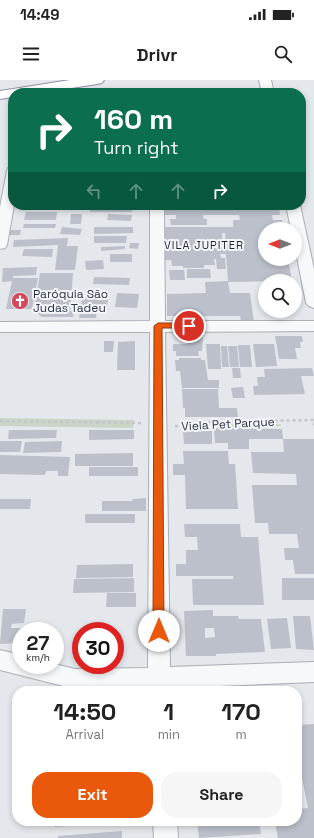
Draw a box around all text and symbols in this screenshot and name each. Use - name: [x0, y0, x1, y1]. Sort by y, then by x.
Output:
- text: 14:49: [20, 5, 60, 24]
- icon: menu: [20, 43, 42, 65]
- text: Drivr: [137, 43, 177, 66]
- icon: search: [272, 43, 294, 65]
- text: 160 m: [94, 101, 173, 137]
- icon: right: [28, 104, 80, 156]
- text: Turn right: [94, 136, 178, 159]
- icon: left: [83, 180, 105, 202]
- icon: ahead: [125, 180, 147, 202]
- icon: ahead: [167, 180, 189, 202]
- icon: right: [209, 180, 231, 202]
- north arrow: [258, 222, 302, 266]
- map controls: [258, 222, 302, 318]
- district label: VILA JUPITER: [164, 238, 244, 252]
- button: search: [258, 274, 302, 318]
- place label: Paróquia São Judas Tadeu: [33, 286, 108, 316]
- church icon: Paróquia São Judas Tadeu: [10, 291, 30, 311]
- pin: [172, 309, 206, 343]
- icon: arrive: [178, 315, 200, 337]
- street label: Viela Pet Parque: [181, 414, 275, 434]
- position arrow: [138, 610, 180, 652]
- speed limit sign: 30: [72, 622, 124, 674]
- text: 27: [27, 630, 49, 656]
- text: km/h: [26, 651, 50, 664]
- text: 14:50: [53, 696, 116, 727]
- text: 1: [163, 696, 174, 727]
- text: 170: [221, 696, 261, 727]
- text: Arrival: [65, 726, 104, 743]
- text: min: [158, 726, 180, 743]
- text: m: [235, 726, 247, 743]
- button: Exit: [32, 772, 153, 818]
- button: Share: [161, 772, 282, 818]

